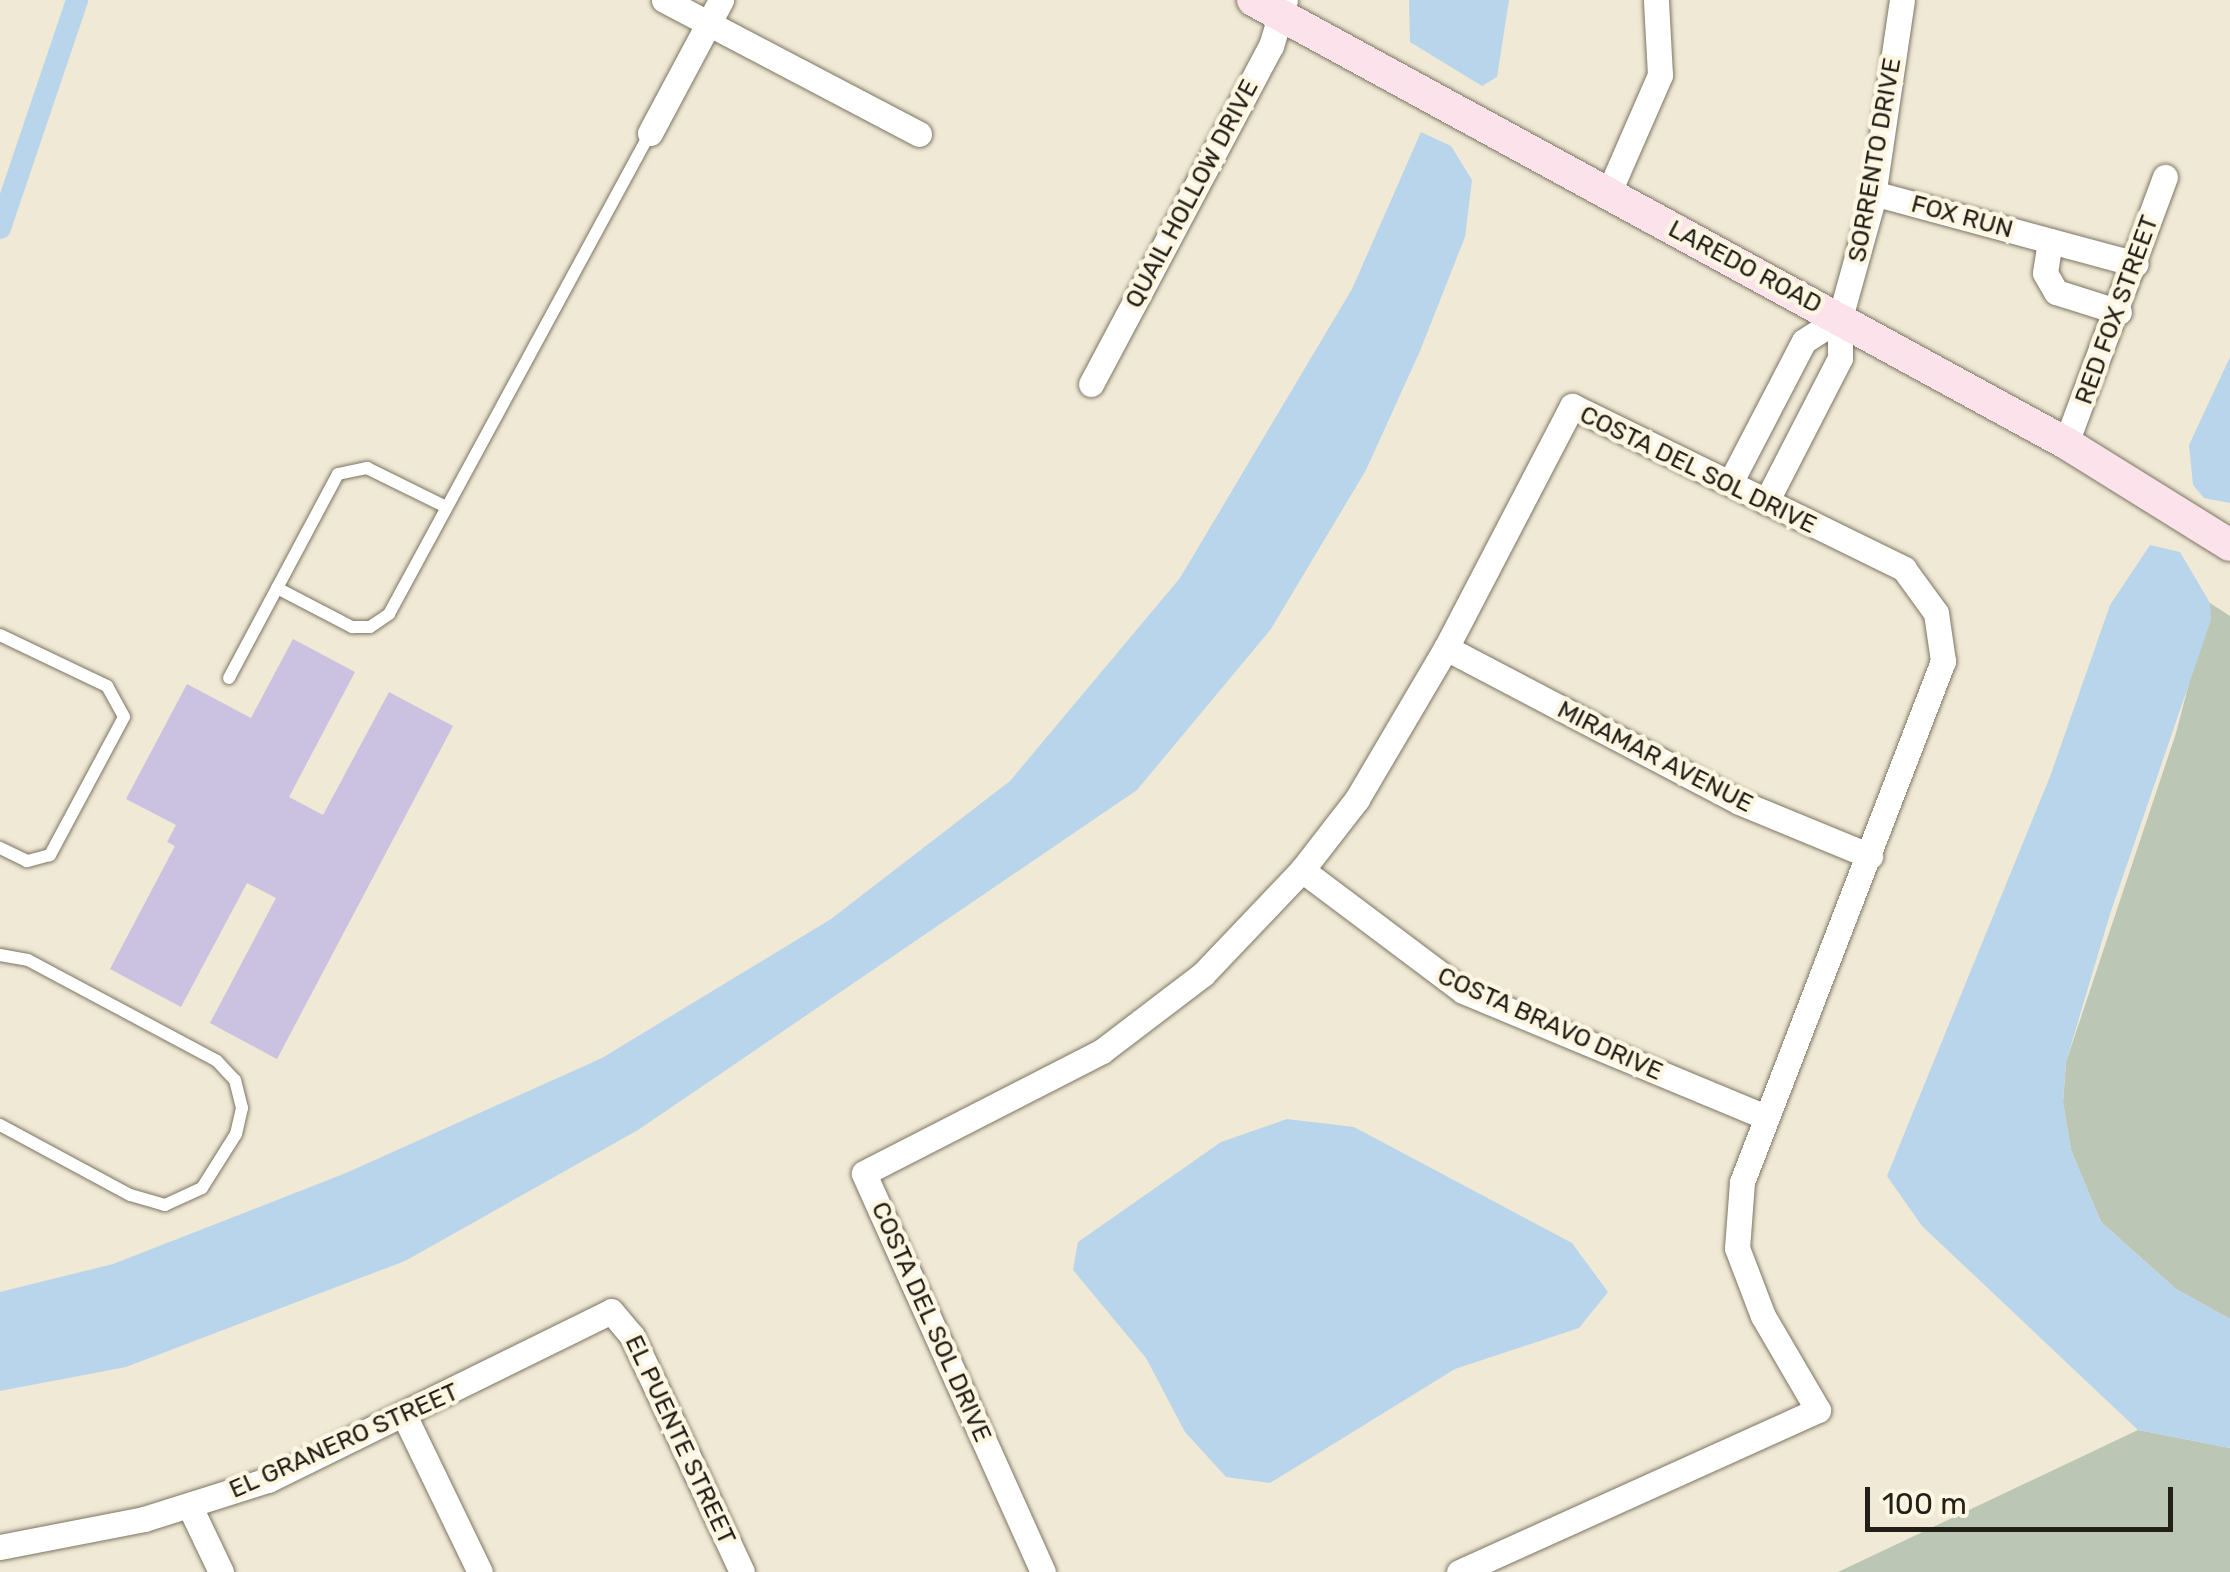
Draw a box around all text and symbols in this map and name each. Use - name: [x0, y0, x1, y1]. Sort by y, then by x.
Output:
- street label: SORRENTO DRIVE: [1842, 56, 1908, 264]
- street label: QUAIL HOLLOW DRIVE: [1119, 74, 1265, 314]
- street label: FOX RUN: [1908, 189, 2016, 245]
- street label: RED FOX STREET: [2069, 212, 2165, 408]
- street label: LAREDO ROAD: [1663, 214, 1827, 320]
- street label: COSTA DEL SOL DRIVE: [1574, 399, 1822, 541]
- street label: MIRAMAR AVENUE: [1552, 695, 1758, 819]
- street label: COSTA BRAVO DRIVE: [1432, 961, 1668, 1087]
- street label: COSTA DEL SOL DRIVE: [864, 1196, 998, 1448]
- street label: EL PUENTE STREET: [618, 1330, 742, 1550]
- street label: EL GRANERO STREET: [224, 1377, 464, 1505]
- scale bar: [1870, 1467, 2178, 1529]
- text: 100 m: [1882, 1486, 1967, 1522]

